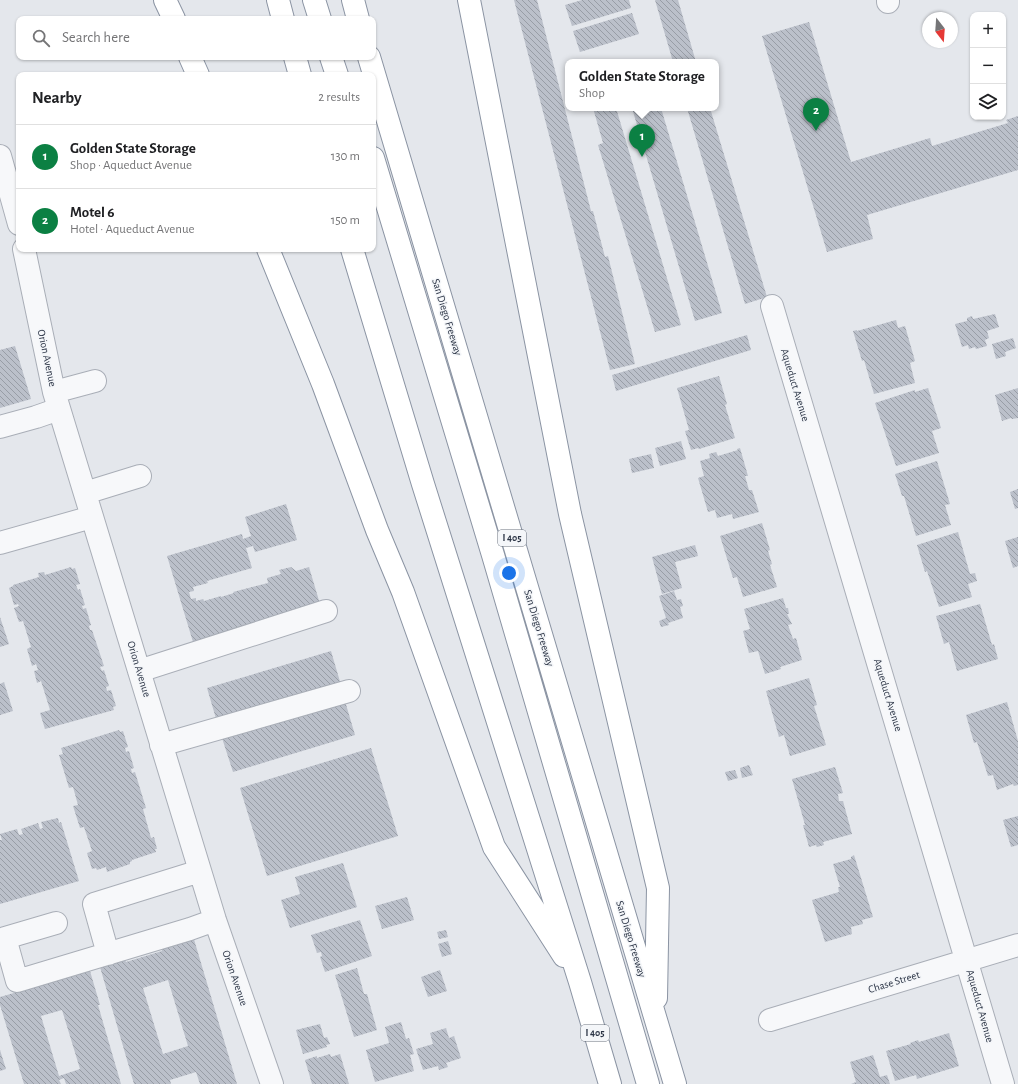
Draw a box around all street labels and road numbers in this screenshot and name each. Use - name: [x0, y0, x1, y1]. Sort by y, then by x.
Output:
- street label: San Diego Freeway: [430, 277, 464, 357]
- street label: Orion Avenue: [36, 328, 58, 388]
- street label: Aqueduct Avenue: [779, 347, 811, 423]
- road number: I 405: [498, 530, 526, 546]
- street label: San Diego Freeway: [522, 588, 556, 668]
- street label: Orion Avenue: [125, 640, 153, 698]
- street label: Aqueduct Avenue: [872, 657, 904, 733]
- street label: San Diego Freeway: [614, 899, 648, 979]
- street label: Orion Avenue: [220, 949, 250, 1007]
- street label: Aqueduct Avenue: [964, 968, 996, 1044]
- street label: Chase Street: [867, 969, 922, 995]
- road number: I 405: [581, 1025, 609, 1041]

